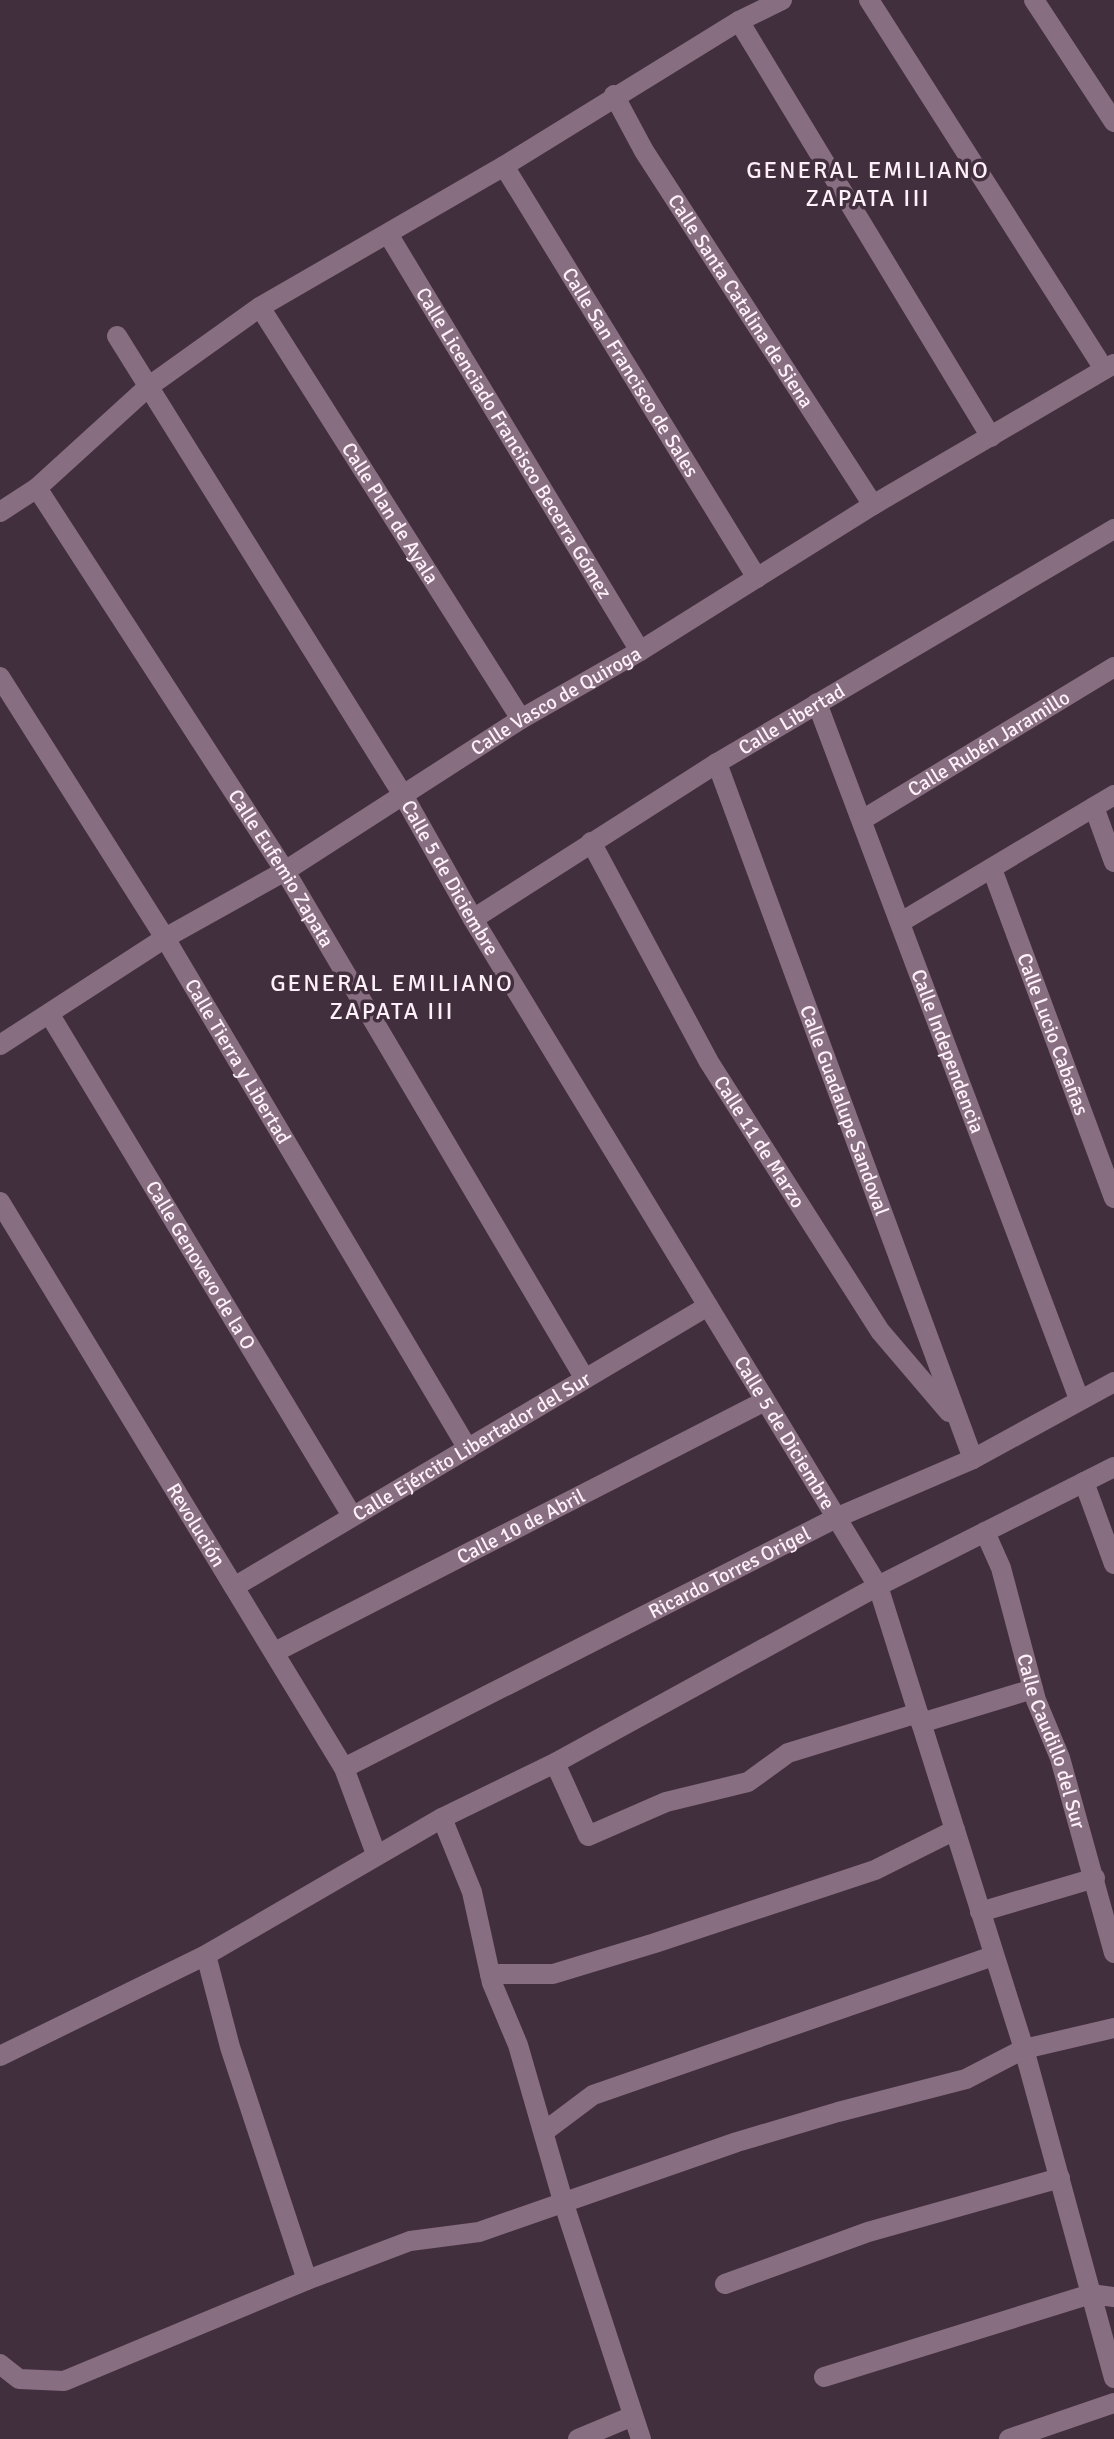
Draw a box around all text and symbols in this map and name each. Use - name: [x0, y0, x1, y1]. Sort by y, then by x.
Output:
- district label: GENERAL EMILIANO ZAPATA III: [746, 155, 990, 213]
- street label: Calle Santa Catalina de Siena: [663, 189, 819, 413]
- street label: Calle San Francisco de Sales: [557, 263, 705, 482]
- street label: Calle Licenciado Francisco Becerra Gómez: [411, 283, 618, 603]
- street label: Calle Plan de Ayala: [336, 438, 445, 589]
- street label: Calle Vasco de Quiroga: [466, 641, 645, 761]
- street label: Calle Libertad: [734, 678, 849, 760]
- street label: Calle Rubén Jaramillo: [903, 684, 1074, 802]
- street label: Calle Eufemio Zapata: [223, 784, 340, 952]
- street label: Calle 5 de Diciembre: [396, 796, 505, 960]
- street label: Calle Lucio Cabañas: [1012, 949, 1095, 1119]
- street label: Calle Independencia: [906, 966, 990, 1137]
- district label: GENERAL EMILIANO ZAPATA III: [270, 968, 514, 1026]
- street label: Calle Tierra y Libertad: [179, 974, 297, 1148]
- street label: Calle Guadalupe Sandoval: [795, 1002, 895, 1219]
- street label: Calle 11 de Marzo: [708, 1071, 811, 1212]
- street label: Calle Genovevo de la O: [140, 1176, 261, 1354]
- street label: Calle 5 de Diciembre: [729, 1351, 841, 1514]
- street label: Calle Ejército Libertador del Sur: [348, 1366, 596, 1526]
- street label: Revolución: [161, 1478, 231, 1572]
- street label: Calle 10 de Abril: [452, 1483, 589, 1569]
- street label: Ricardo Torres Origel: [644, 1521, 814, 1624]
- street label: Calle Caudillo del Sur: [1012, 1651, 1092, 1832]

